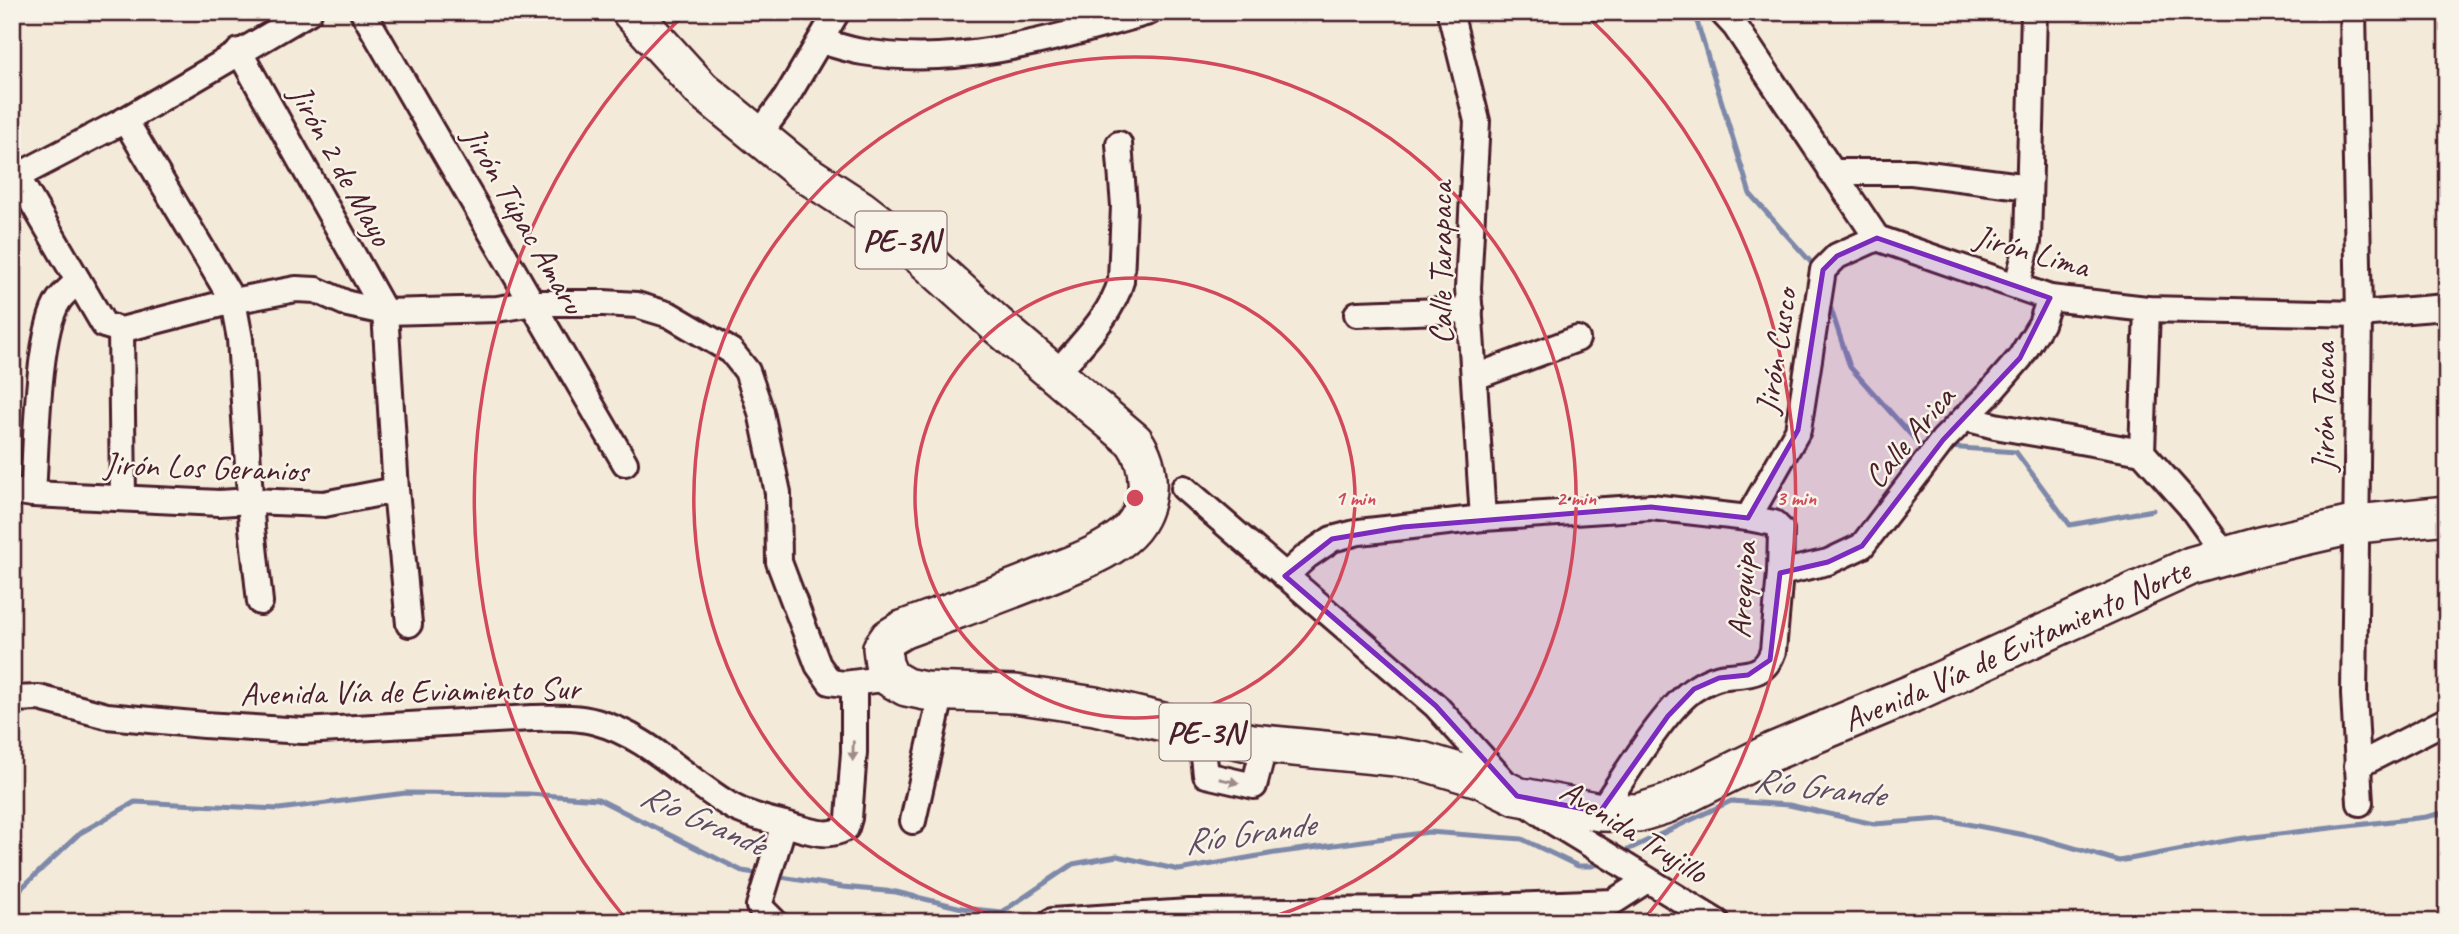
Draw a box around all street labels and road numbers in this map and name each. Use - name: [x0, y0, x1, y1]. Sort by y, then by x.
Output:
- street label: Jirón 2 de Mayo: [279, 76, 403, 254]
- street label: Jirón Túpac Amaru: [453, 117, 595, 323]
- street label: Calle Tarapaca: [1420, 179, 1462, 344]
- road number: PE-3N: [856, 212, 946, 268]
- street label: Jirón Lima: [1968, 214, 2096, 288]
- street label: Jirón Cusco: [1745, 282, 1807, 418]
- street label: Jirón Tacna: [2303, 341, 2345, 474]
- street label: Calle Arica: [1854, 375, 1966, 497]
- street label: Jirón Los Geranios: [101, 442, 312, 492]
- street label: Arequipa: [1718, 538, 1766, 640]
- street label: Avenida Vía de Evitamiento Norte: [1837, 548, 2198, 741]
- street label: Avenida Vía de Eviamiento Sur: [240, 667, 583, 715]
- road number: PE-3N: [1160, 704, 1250, 760]
- street label: Avenida Trujillo: [1553, 769, 1717, 893]

